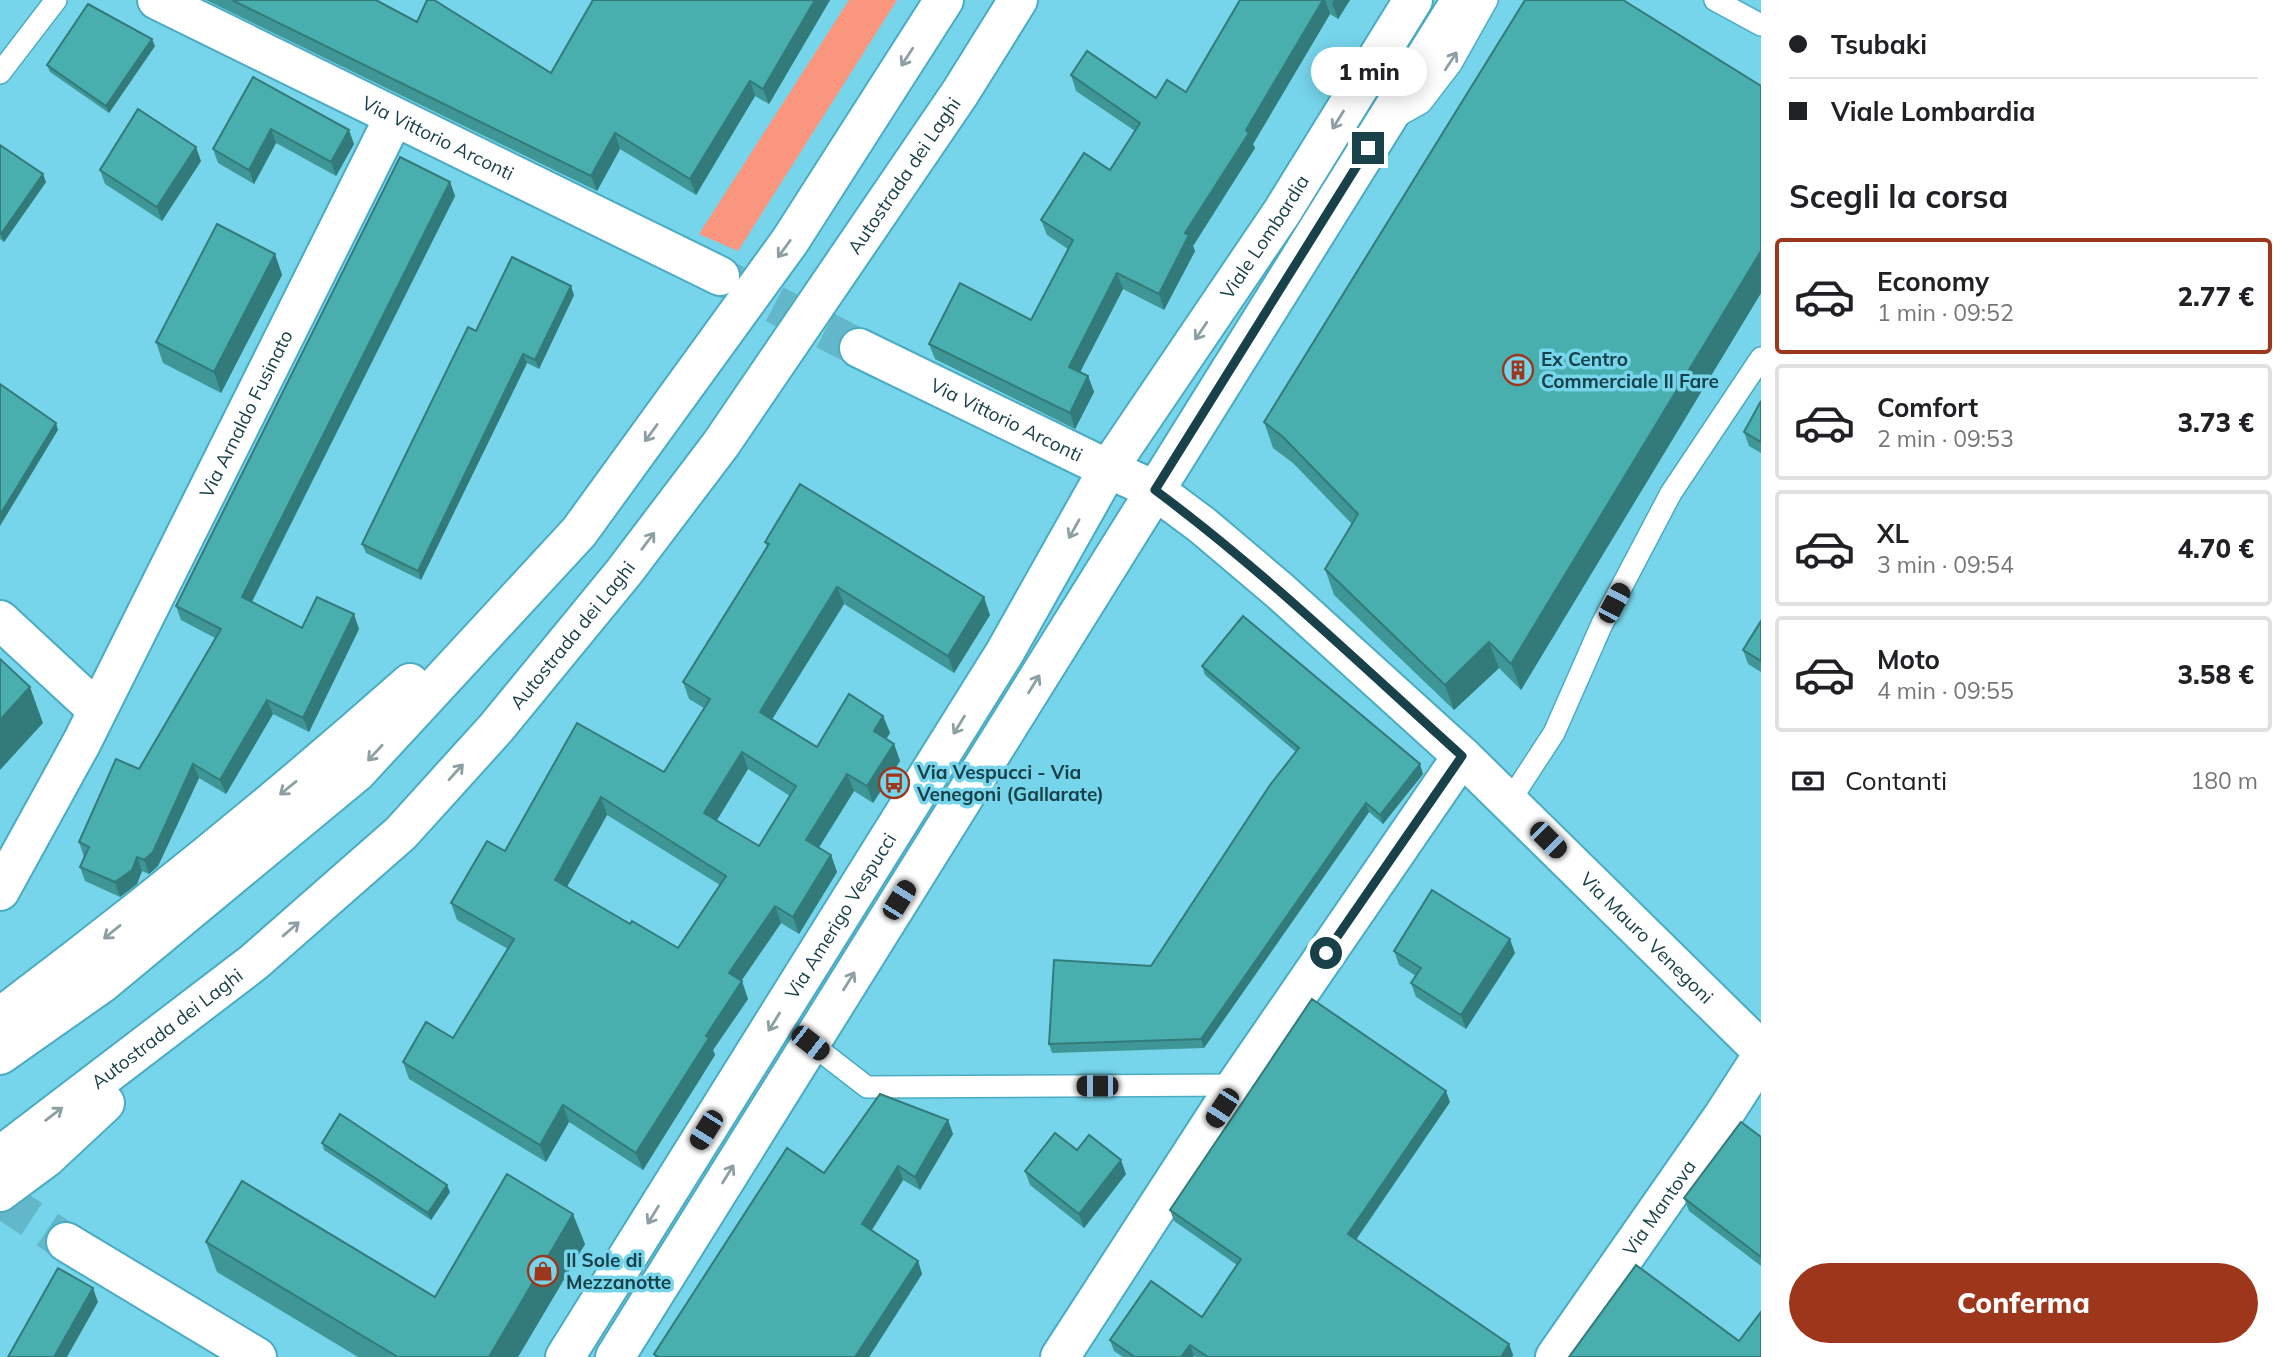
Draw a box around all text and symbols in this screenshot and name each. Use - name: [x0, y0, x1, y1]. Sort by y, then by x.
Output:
- text: Tsubaki: [1831, 28, 1927, 61]
- callout: 1 min: [1310, 46, 1426, 96]
- one-way arrow: [900, 47, 914, 67]
- one-way arrow: [1445, 52, 1459, 72]
- text: 1 min: [1338, 57, 1400, 86]
- street label: Via Vittorio Arconti: [358, 90, 518, 185]
- street label: Autostrada dei Laghi: [842, 92, 966, 259]
- text: Viale Lombardia: [1831, 95, 2035, 128]
- one-way arrow: [1331, 110, 1345, 130]
- route end: [1352, 132, 1384, 164]
- street label: Viale Lombardia: [1215, 170, 1314, 303]
- text: Scegli la corsa: [1789, 176, 2008, 216]
- one-way arrow: [777, 239, 791, 258]
- icon: car: [1793, 265, 1856, 328]
- text: Economy: [1877, 265, 1989, 298]
- text: 2.77 €: [2178, 280, 2254, 313]
- text: 1 min · 09:52: [1877, 298, 2014, 327]
- one-way arrow: [1194, 321, 1208, 341]
- street label: Via Arnaldo Fusinato: [194, 326, 298, 502]
- place label: Ex Centro Commerciale Il Fare: [1541, 347, 1719, 393]
- building icon: Ex Centro Commerciale Il Fare: [1501, 353, 1535, 387]
- street label: Via Vittorio Arconti: [927, 373, 1087, 467]
- icon: car: [1793, 391, 1856, 454]
- text: Comfort: [1877, 391, 1978, 424]
- text: 3.73 €: [2178, 406, 2254, 439]
- one-way arrow: [643, 423, 658, 442]
- text: 2 min · 09:53: [1877, 424, 2014, 453]
- icon: car: [1793, 517, 1856, 580]
- text: XL: [1877, 517, 1909, 550]
- one-way arrow: [1067, 518, 1080, 539]
- one-way arrow: [640, 531, 655, 550]
- text: 4.70 €: [2178, 532, 2254, 565]
- text: 3 min · 09:54: [1877, 550, 2014, 579]
- street label: Autostrada dei Laghi: [504, 556, 640, 714]
- car: [1595, 580, 1634, 626]
- icon: car: [1793, 643, 1856, 706]
- text: Moto: [1877, 643, 1940, 676]
- text: 3.58 €: [2178, 658, 2254, 691]
- one-way arrow: [1027, 675, 1041, 695]
- text: 4 min · 09:55: [1877, 676, 2014, 705]
- one-way arrow: [952, 715, 967, 734]
- one-way arrow: [366, 744, 383, 761]
- place label: Via Vespucci - Via Venegoni (Gallarate): [916, 760, 1104, 806]
- icon: cash: [1789, 762, 1827, 800]
- one-way arrow: [448, 763, 464, 781]
- text: Contanti: [1845, 764, 1947, 797]
- bus stop icon: Via Vespucci - Via Venegoni (Gallarate): [877, 766, 911, 800]
- text: 180 m: [2190, 766, 2258, 795]
- one-way arrow: [280, 780, 298, 795]
- car: [1526, 818, 1571, 862]
- street label: Via Amerigo Vespucci: [779, 828, 901, 1003]
- street label: Via Mauro Venegoni: [1575, 867, 1719, 1009]
- car: [879, 877, 920, 923]
- one-way arrow: [282, 921, 300, 937]
- one-way arrow: [104, 924, 122, 940]
- route start: [1310, 937, 1342, 969]
- street label: Autostrada dei Laghi: [86, 963, 247, 1094]
- one-way arrow: [842, 972, 856, 992]
- one-way arrow: [766, 1012, 781, 1031]
- car: [787, 1022, 834, 1064]
- car: [1077, 1076, 1119, 1097]
- car: [1202, 1085, 1243, 1131]
- one-way arrow: [45, 1107, 63, 1122]
- car: [686, 1107, 727, 1153]
- street label: Via Mantova: [1617, 1155, 1701, 1260]
- one-way arrow: [722, 1165, 736, 1185]
- one-way arrow: [646, 1205, 661, 1224]
- place label: Il Sole di Mezzanotte: [566, 1248, 671, 1294]
- shop icon: Il Sole di Mezzanotte: [526, 1254, 560, 1288]
- button: Conferma: [1789, 1263, 2258, 1343]

